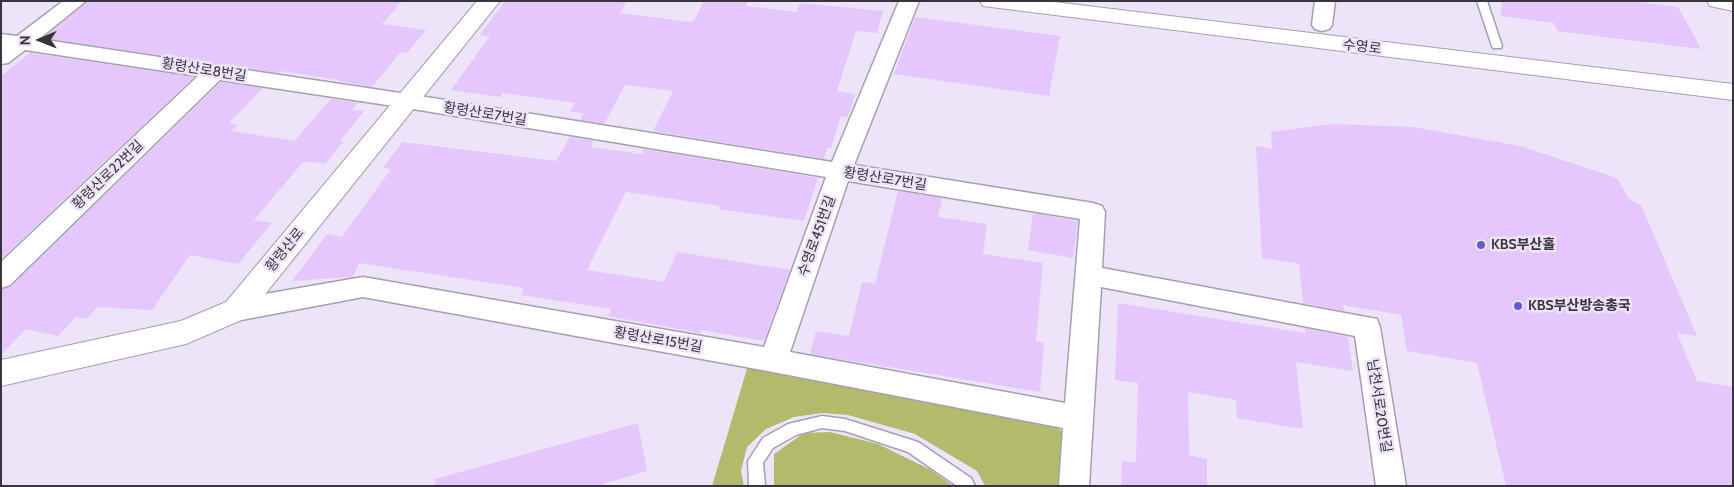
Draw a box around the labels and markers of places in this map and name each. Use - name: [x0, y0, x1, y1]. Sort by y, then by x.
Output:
- place label: KBS부산홀: [1491, 237, 1555, 253]
- marker: KBS부산홀: [1475, 239, 1487, 251]
- place label: KBS부산방송총국: [1528, 298, 1631, 314]
- marker: KBS부산방송총국: [1512, 300, 1524, 312]

